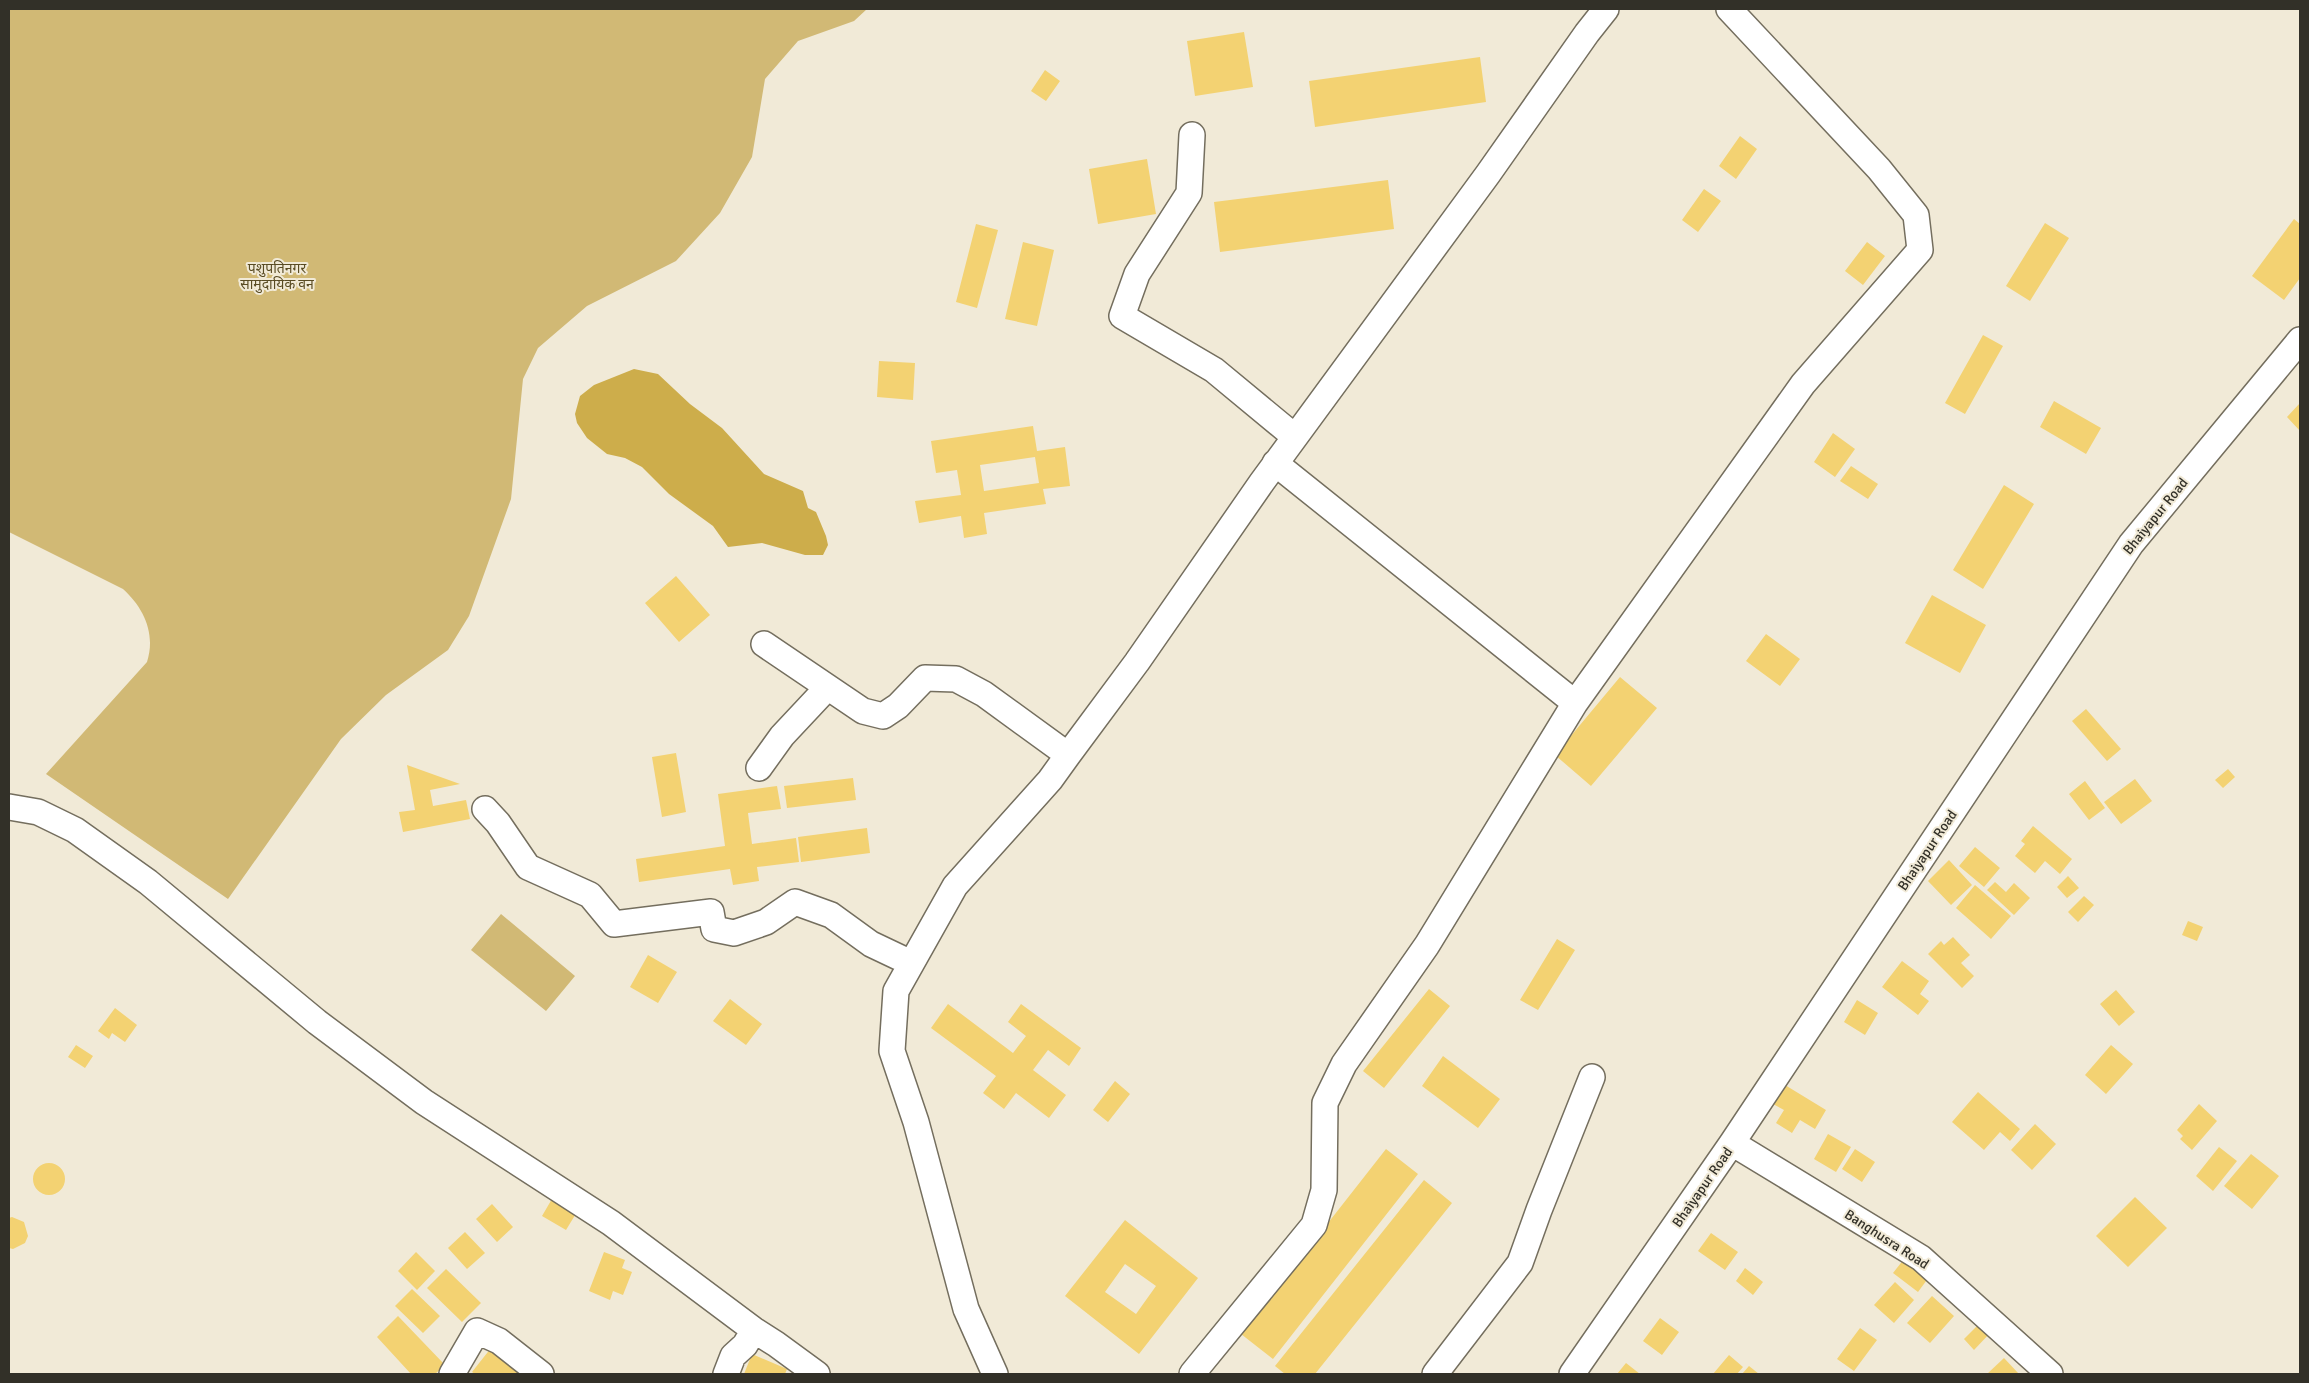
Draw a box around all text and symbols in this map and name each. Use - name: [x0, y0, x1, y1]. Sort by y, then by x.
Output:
- park label: पशुपतिनगर सामुदायिक वन: [240, 260, 314, 294]
- street label: Bhaiyapur Road: [2119, 475, 2191, 558]
- street label: Bhaiyapur Road: [1894, 807, 1961, 894]
- street label: Bhaiyapur Road: [1669, 1144, 1736, 1231]
- street label: Banghusra Road: [1841, 1206, 1932, 1273]

